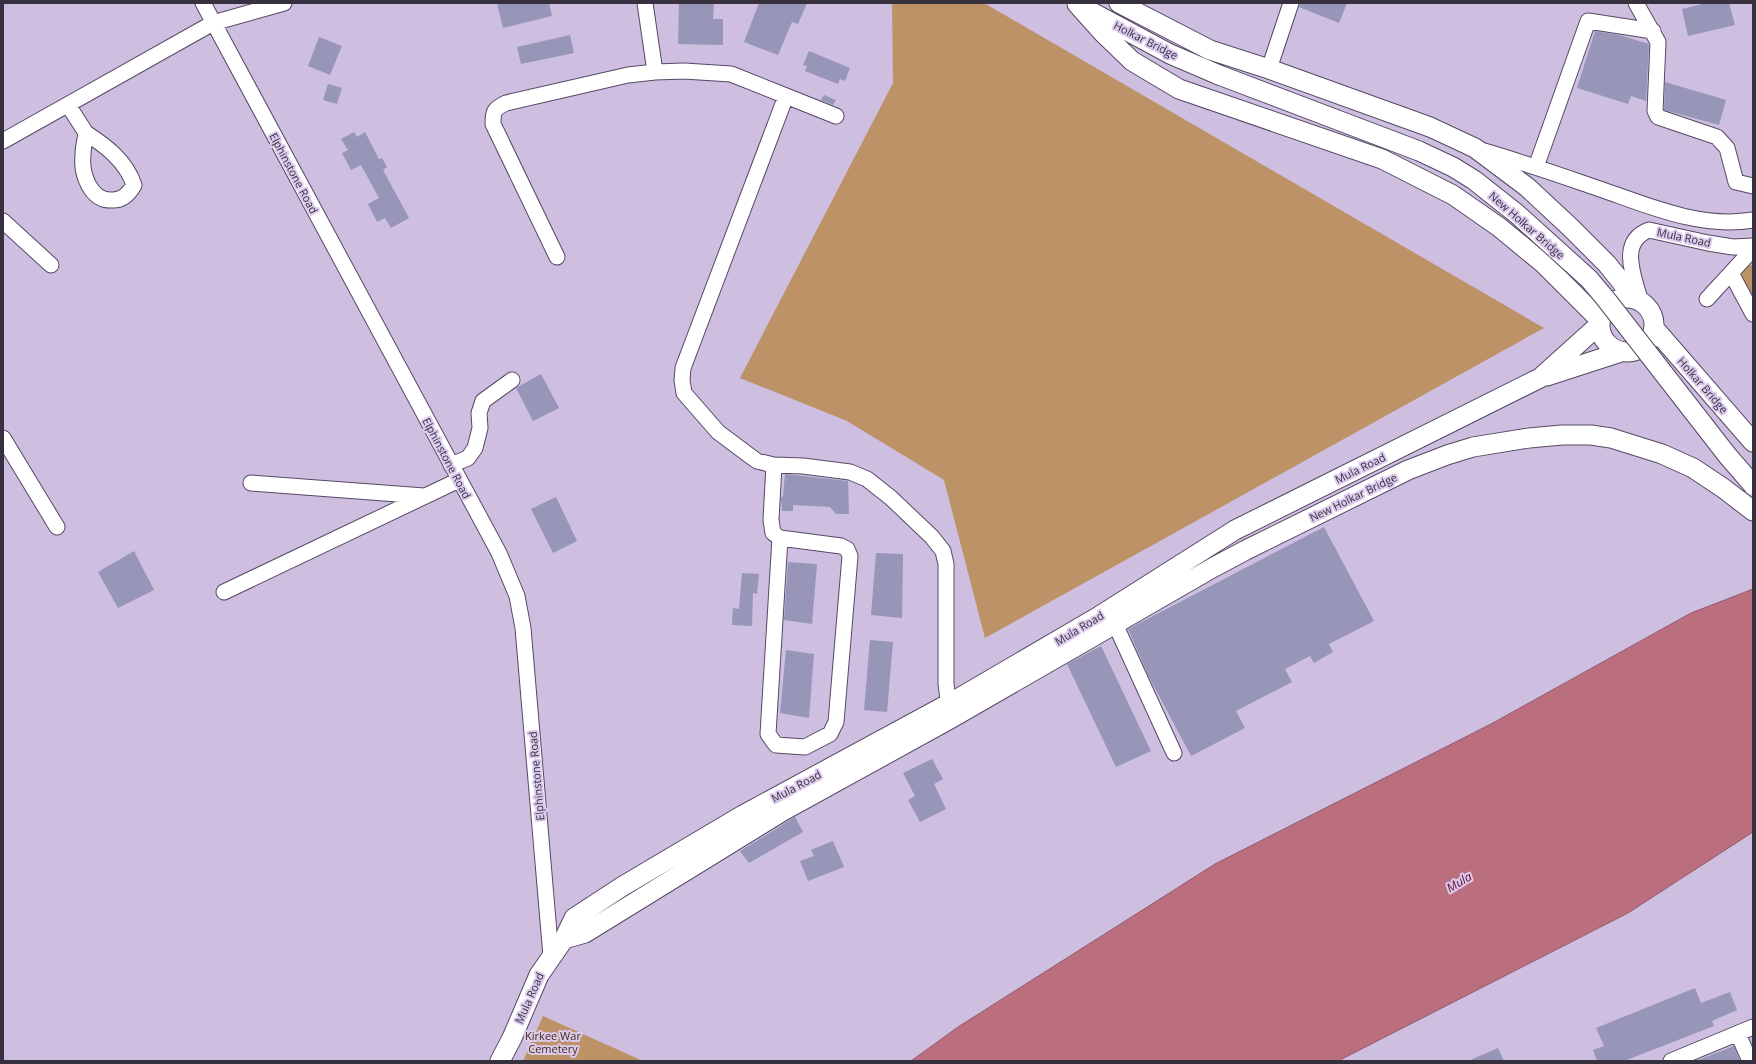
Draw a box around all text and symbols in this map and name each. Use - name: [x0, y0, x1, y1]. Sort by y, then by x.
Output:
- street label: Holkar Bridge: [1111, 17, 1181, 63]
- street label: Elphinstone Road: [266, 130, 322, 216]
- street label: New Holkar Bridge: [1486, 188, 1568, 262]
- street label: Mula Road: [1656, 224, 1712, 250]
- street label: Holkar Bridge: [1674, 354, 1732, 416]
- street label: Elphinstone Road: [419, 415, 475, 501]
- street label: Mula Road: [1332, 449, 1388, 487]
- street label: New Holkar Bridge: [1307, 469, 1399, 525]
- street label: Mula Road: [1052, 608, 1106, 648]
- street label: Elphinstone Road: [525, 731, 547, 821]
- street label: Mula Road: [768, 767, 824, 805]
- water label: Mula: [1443, 868, 1475, 896]
- street label: Mula Road: [511, 970, 547, 1026]
- park label: Kirkee War Cemetery: [525, 1028, 581, 1056]

